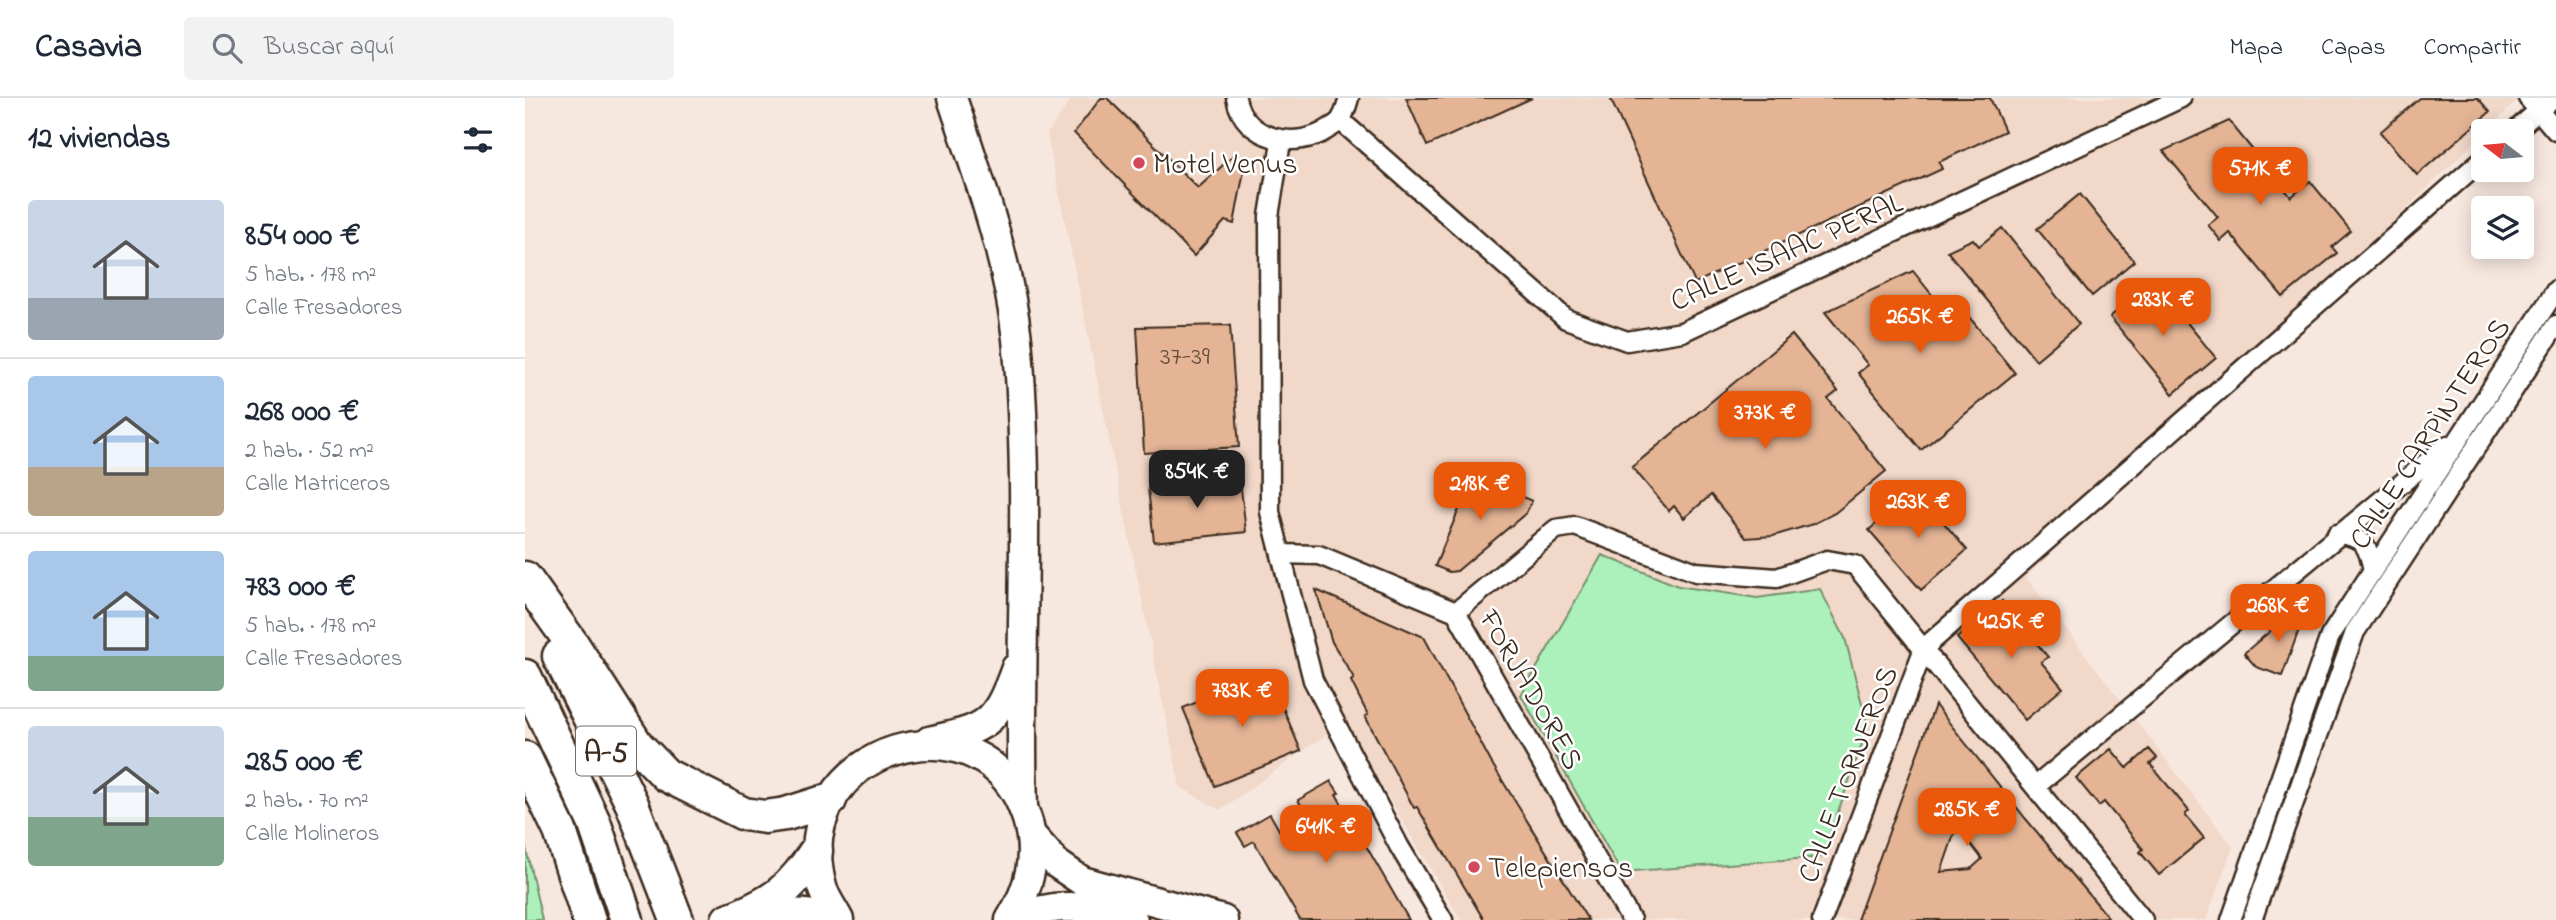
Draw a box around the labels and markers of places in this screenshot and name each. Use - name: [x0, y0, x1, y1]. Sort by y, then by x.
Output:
- place label: Motel Venus: [1153, 144, 1298, 188]
- pin: 571K €: [2203, 148, 2317, 207]
- marker: Motel Venus: [1131, 155, 1147, 171]
- pin: 283K €: [2106, 278, 2220, 338]
- pin: 265K €: [1863, 296, 1977, 355]
- pin: 373K €: [1708, 392, 1822, 451]
- pin: 854K €: [1140, 450, 1254, 510]
- pin: 218K €: [1423, 462, 1537, 522]
- pin: 263K €: [1861, 480, 1975, 540]
- pin: 268K €: [2221, 584, 2335, 644]
- pin: 425K €: [1954, 601, 2068, 660]
- pin: 783K €: [1185, 670, 1299, 729]
- pin: 285K €: [1910, 788, 2024, 848]
- pin: 641K €: [1269, 806, 1383, 865]
- place label: Telepiensos: [1488, 848, 1633, 892]
- marker: Telepiensos: [1466, 859, 1482, 875]

